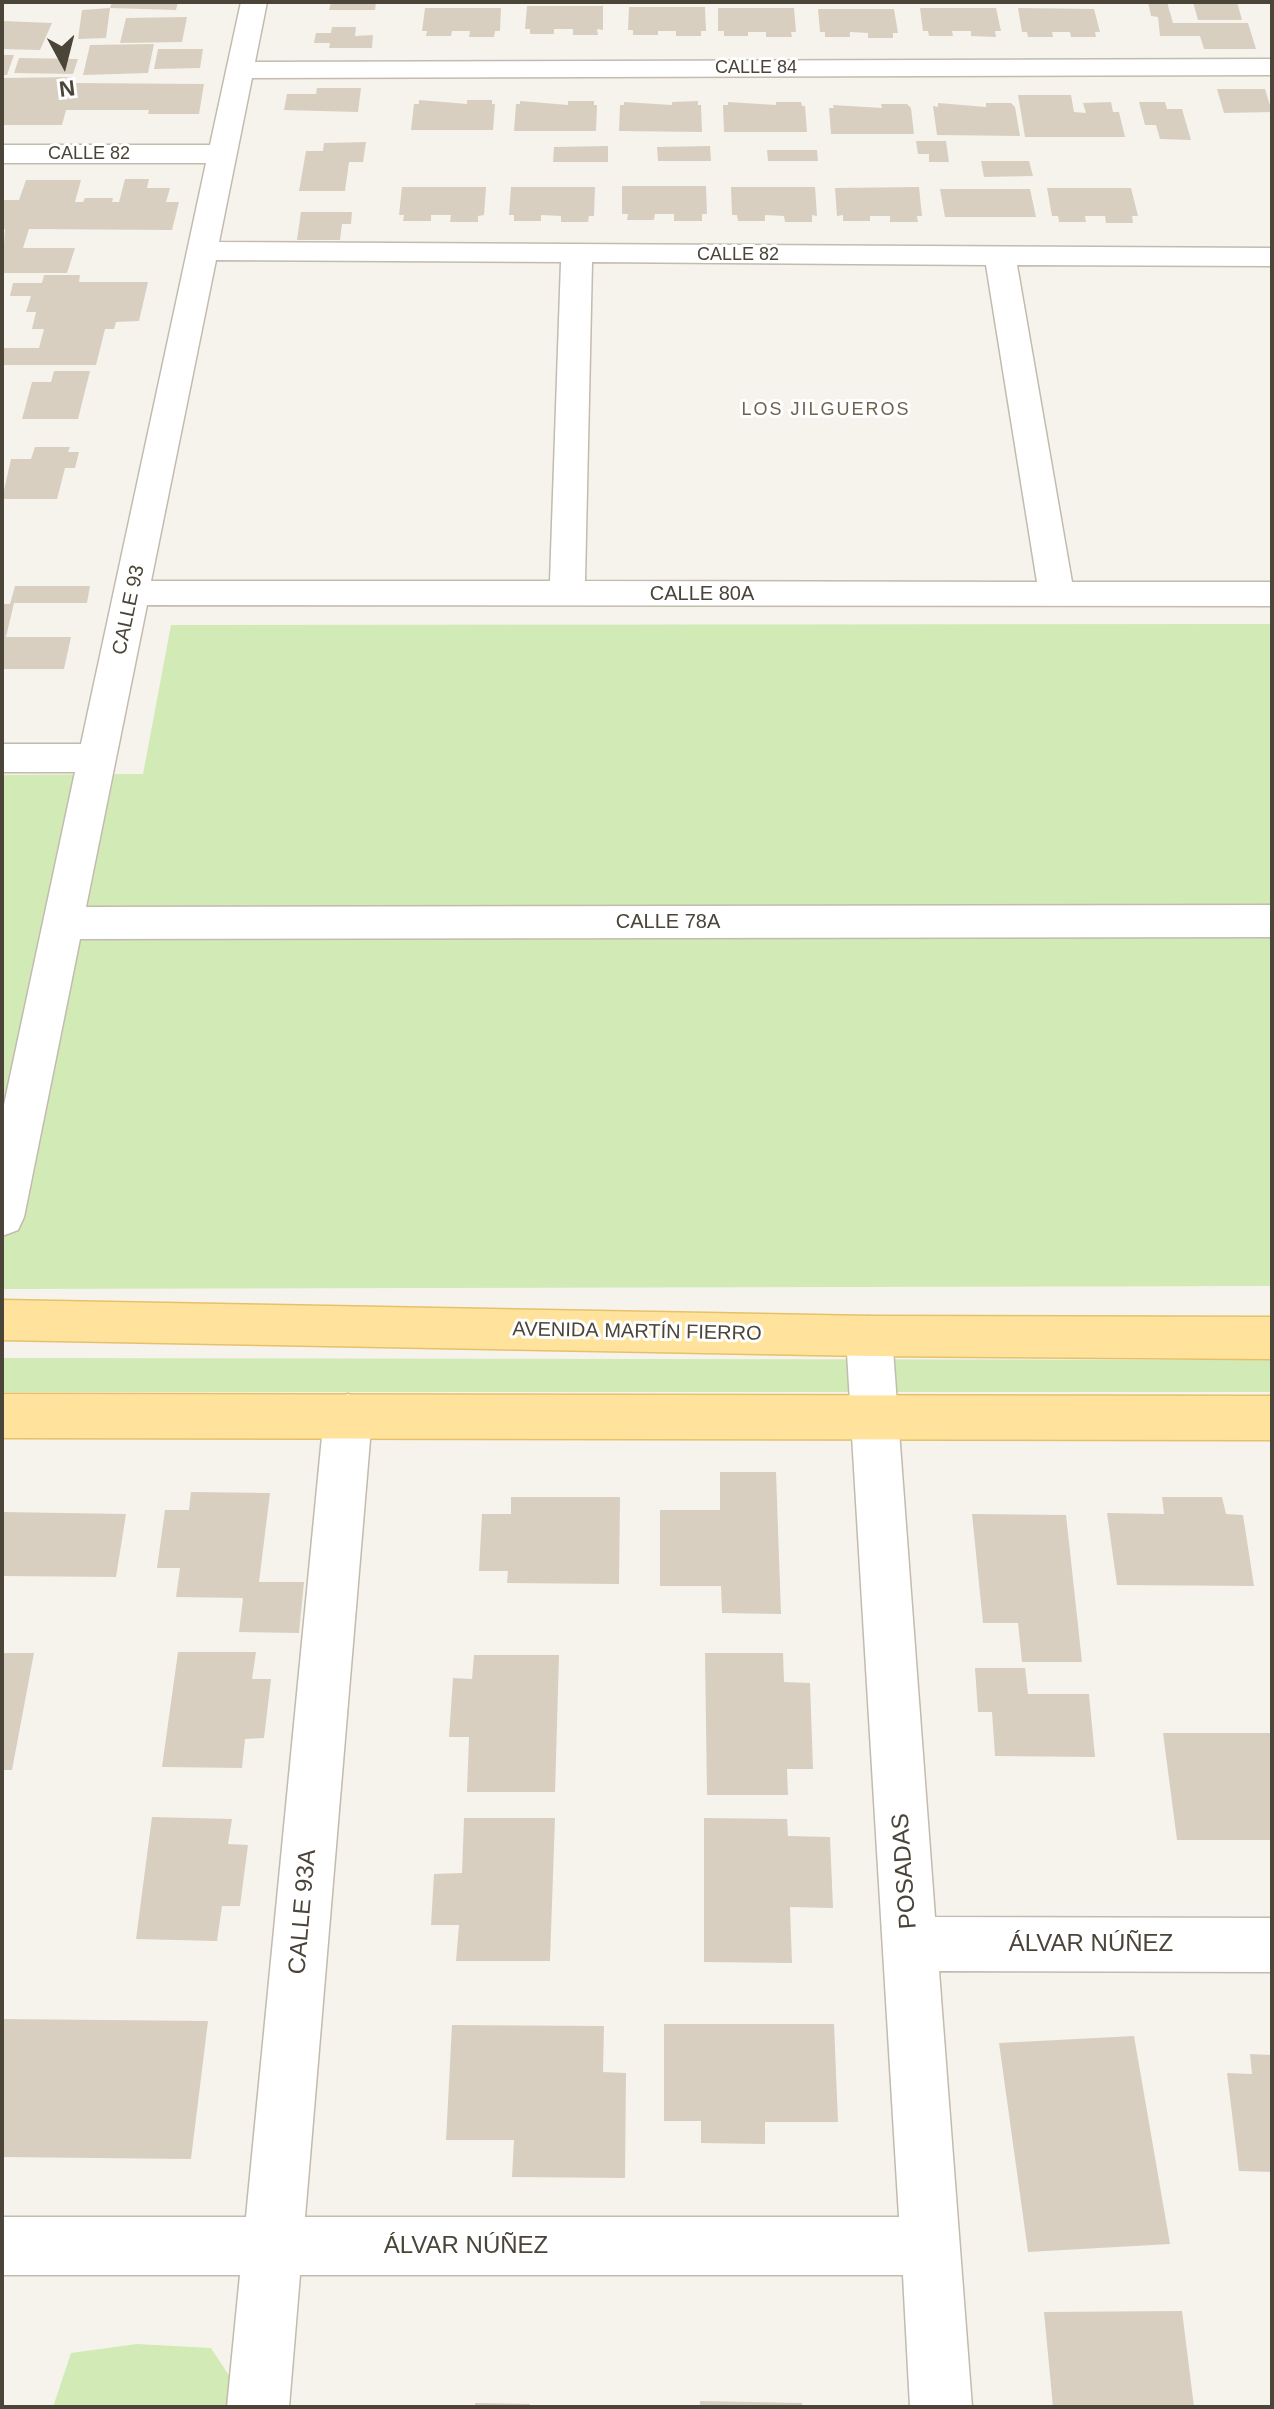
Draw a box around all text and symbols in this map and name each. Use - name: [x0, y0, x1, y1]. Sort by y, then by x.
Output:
- north arrow: [24, 24, 104, 104]
- street label: CALLE 84: [715, 57, 797, 79]
- text: N: [58, 75, 76, 102]
- street label: CALLE 82: [48, 143, 130, 165]
- street label: CALLE 82: [697, 244, 779, 266]
- district label: LOS JILGUEROS: [741, 399, 911, 421]
- street label: CALLE 93: [108, 563, 150, 657]
- street label: CALLE 80A: [650, 582, 754, 606]
- street label: CALLE 78A: [616, 910, 720, 934]
- street label: AVENIDA MARTÍN FIERRO: [512, 1318, 762, 1346]
- street label: POSADAS: [887, 1812, 923, 1930]
- street label: CALLE 93A: [283, 1848, 323, 1976]
- street label: ÁLVAR NÚÑEZ: [1009, 1930, 1173, 1958]
- street label: ÁLVAR NÚÑEZ: [384, 2232, 548, 2260]

